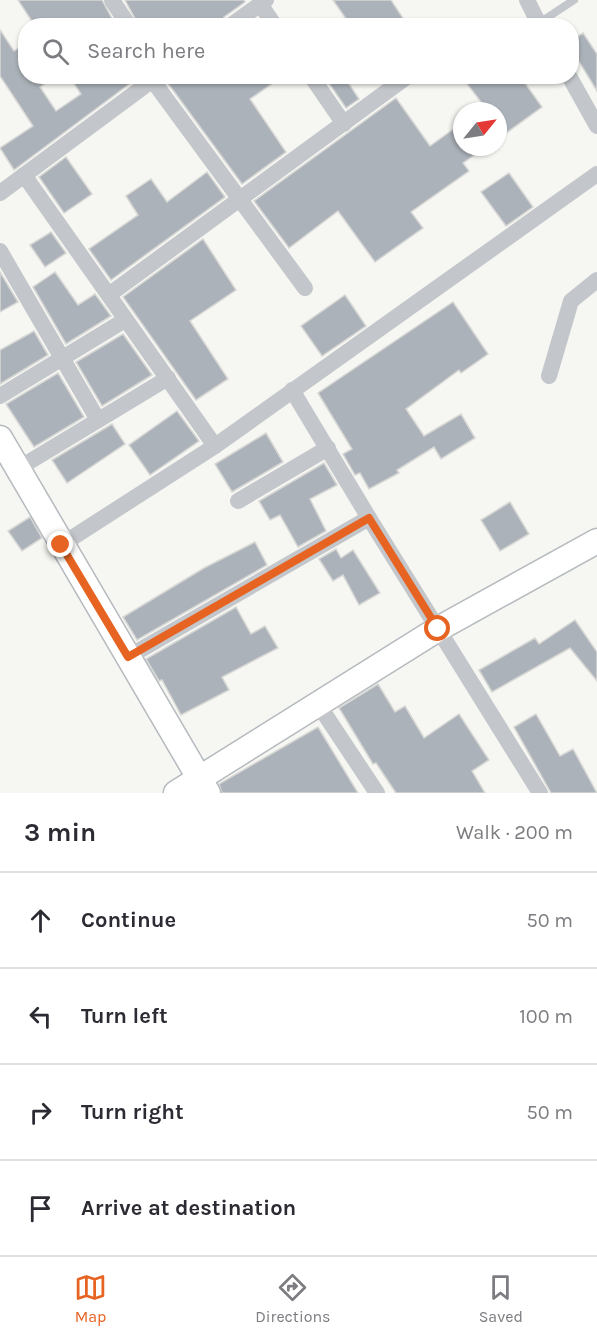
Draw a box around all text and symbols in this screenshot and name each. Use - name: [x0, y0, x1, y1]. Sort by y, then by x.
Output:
- search box: [18, 18, 579, 84]
- icon: search: [39, 35, 72, 68]
- text: Search here: [87, 38, 205, 64]
- north arrow: [453, 102, 507, 156]
- route end: [47, 531, 73, 557]
- route start: [424, 615, 450, 641]
- text: 3 min: [24, 817, 96, 848]
- text: Walk · 200 m: [456, 821, 573, 844]
- icon: ahead: [24, 904, 57, 937]
- text: Continue: [81, 907, 176, 933]
- text: 50 m: [526, 909, 573, 932]
- icon: left: [24, 1000, 57, 1033]
- text: Turn left: [81, 1003, 168, 1029]
- text: 100 m: [519, 1005, 573, 1028]
- icon: right: [24, 1096, 57, 1129]
- text: Turn right: [81, 1099, 184, 1125]
- text: 50 m: [526, 1101, 573, 1124]
- icon: arrive: [24, 1192, 57, 1225]
- text: Arrive at destination: [81, 1195, 296, 1221]
- tab: Map: [74, 1271, 107, 1326]
- tab: Directions: [255, 1271, 330, 1326]
- tab: Saved: [479, 1271, 523, 1326]

